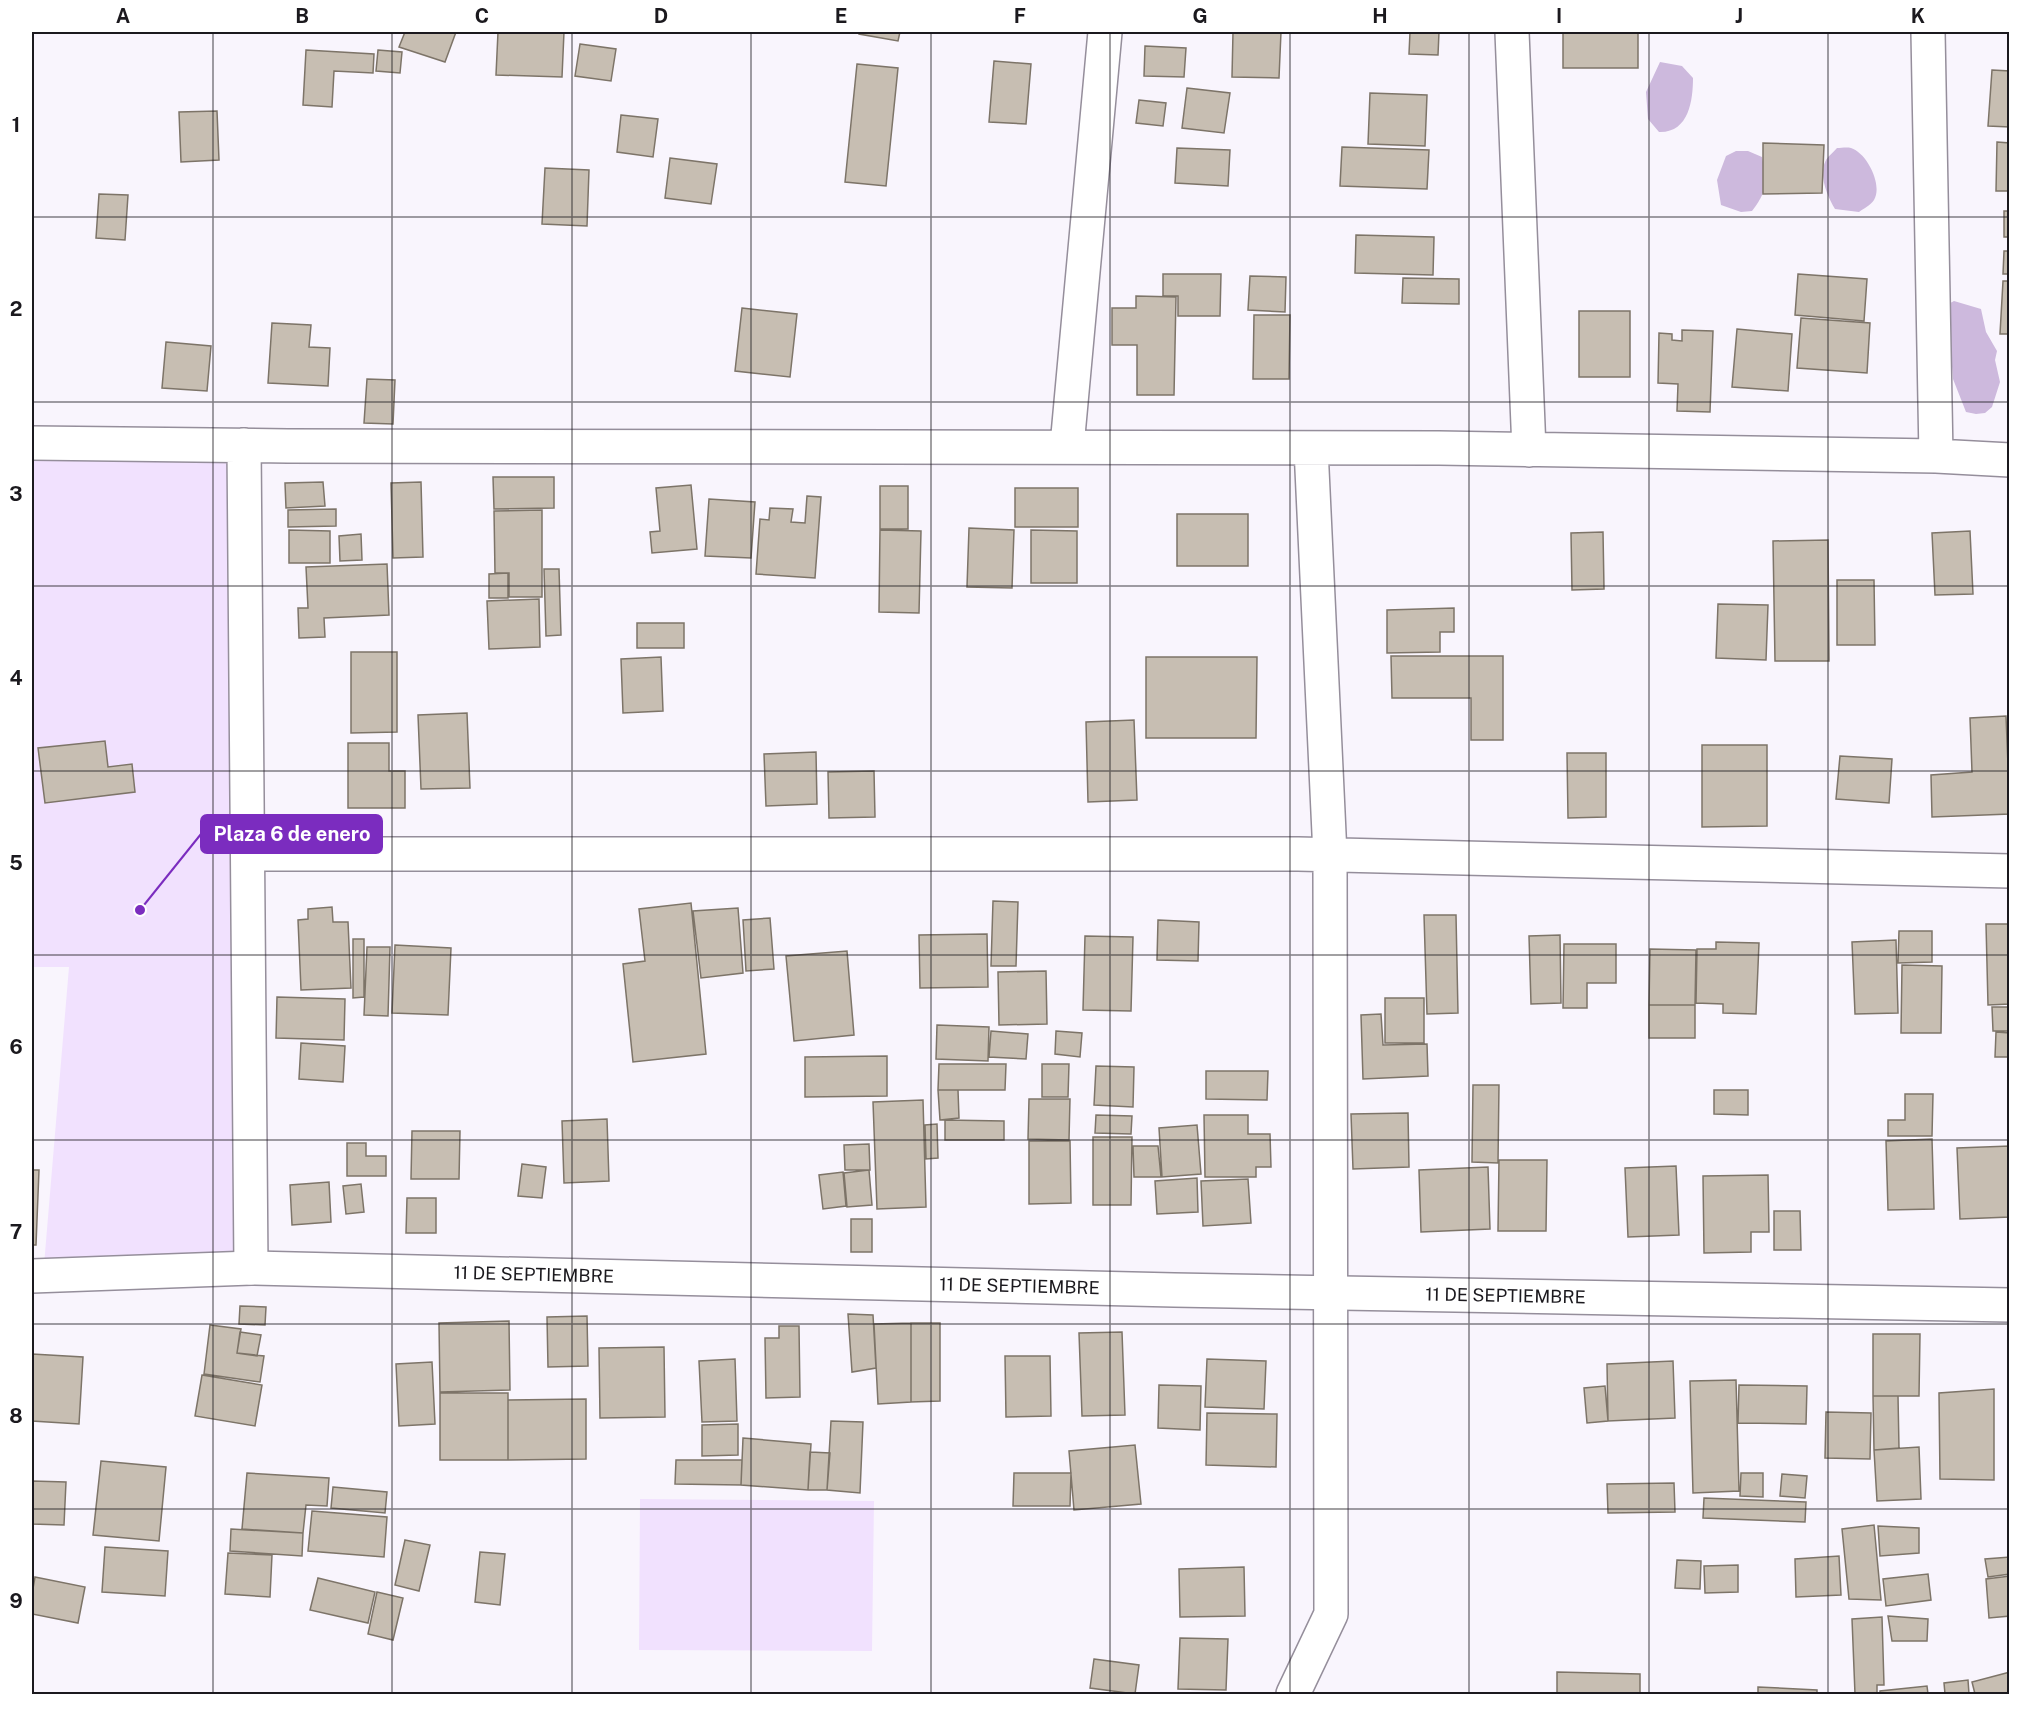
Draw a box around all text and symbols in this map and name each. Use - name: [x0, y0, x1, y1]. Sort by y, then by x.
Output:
- text: A: [116, 4, 130, 28]
- text: B: [295, 4, 309, 28]
- text: C: [475, 4, 489, 28]
- text: D: [654, 4, 668, 28]
- text: E: [835, 4, 847, 28]
- text: F: [1014, 4, 1026, 28]
- text: G: [1192, 4, 1208, 28]
- text: H: [1372, 4, 1388, 28]
- text: I: [1556, 4, 1562, 28]
- text: J: [1735, 4, 1743, 28]
- text: K: [1911, 4, 1925, 28]
- text: 1: [12, 113, 20, 137]
- text: 2: [10, 297, 22, 321]
- text: 3: [9, 482, 23, 506]
- text: 4: [9, 666, 23, 690]
- callout: Plaza 6 de enero: [201, 815, 382, 853]
- text: Plaza 6 de enero: [213, 822, 371, 846]
- text: 5: [9, 851, 23, 875]
- text: 6: [9, 1035, 23, 1059]
- text: 7: [10, 1220, 22, 1244]
- street label: 11 DE SEPTIEMBRE: [453, 1262, 614, 1287]
- street label: 11 DE SEPTIEMBRE: [939, 1273, 1100, 1298]
- street label: 11 DE SEPTIEMBRE: [1425, 1284, 1586, 1307]
- text: 8: [9, 1404, 23, 1428]
- text: 9: [9, 1589, 23, 1613]

